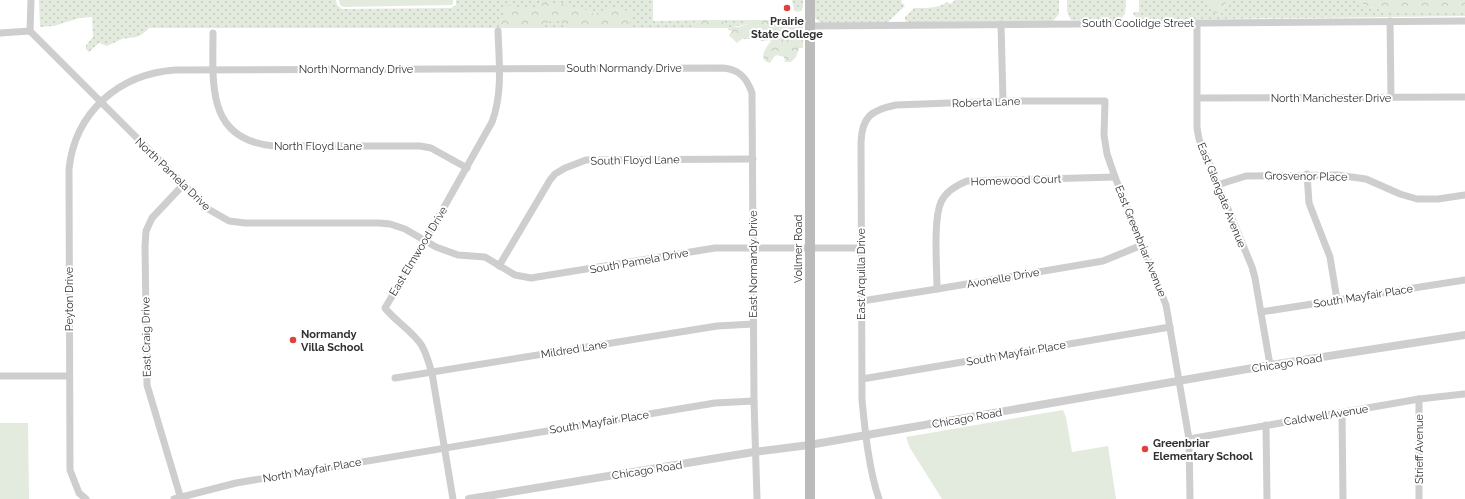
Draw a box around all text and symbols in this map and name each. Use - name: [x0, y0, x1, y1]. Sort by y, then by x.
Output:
- marker: Prairie State College: [782, 3, 792, 13]
- place label: Prairie State College: [751, 15, 823, 41]
- street label: South Coolidge Street: [1082, 17, 1194, 30]
- street label: South Normandy Drive: [566, 62, 682, 75]
- street label: North Normandy Drive: [299, 63, 414, 76]
- street label: North Manchester Drive: [1271, 92, 1392, 105]
- street label: Roberta Lane: [952, 95, 1021, 110]
- street label: North Pamela Drive: [132, 135, 213, 214]
- street label: North Floyd Lane: [274, 140, 363, 153]
- street label: East Glengate Avenue: [1195, 141, 1249, 250]
- street label: South Floyd Lane: [590, 153, 680, 168]
- street label: Grosvenor Place: [1264, 169, 1348, 184]
- street label: Homewood Court: [970, 172, 1062, 189]
- street label: East Greenbriar Avenue: [1112, 184, 1169, 299]
- street label: East Elmwood Drive: [387, 204, 451, 298]
- street label: East Normandy Drive: [747, 210, 760, 318]
- street label: Vollmer Road: [792, 215, 805, 283]
- street label: East Arquilla Drive: [855, 227, 868, 320]
- street label: South Pamela Drive: [589, 246, 690, 277]
- street label: Peyton Drive: [63, 266, 76, 331]
- street label: Avonelle Drive: [966, 266, 1041, 291]
- street label: South Mayfair Place: [1312, 282, 1414, 311]
- street label: East Craig Drive: [139, 296, 154, 377]
- place label: Normandy Villa School: [301, 328, 364, 354]
- marker: Normandy Villa School: [288, 335, 298, 345]
- street label: Mildred Lane: [540, 338, 609, 361]
- street label: South Mayfair Place: [965, 338, 1067, 369]
- street label: Chicago Road: [1251, 352, 1323, 375]
- street label: Caldwell Avenue: [1283, 402, 1370, 429]
- street label: Chicago Road: [931, 406, 1003, 431]
- street label: South Mayfair Place: [548, 408, 650, 437]
- street label: Strieff Avenue: [1413, 413, 1426, 484]
- place label: Greenbriar Elementary School: [1153, 437, 1253, 463]
- marker: Greenbriar Elementary School: [1140, 444, 1150, 454]
- street label: North Mayfair Place: [262, 455, 363, 486]
- street label: Chicago Road: [611, 459, 683, 482]

